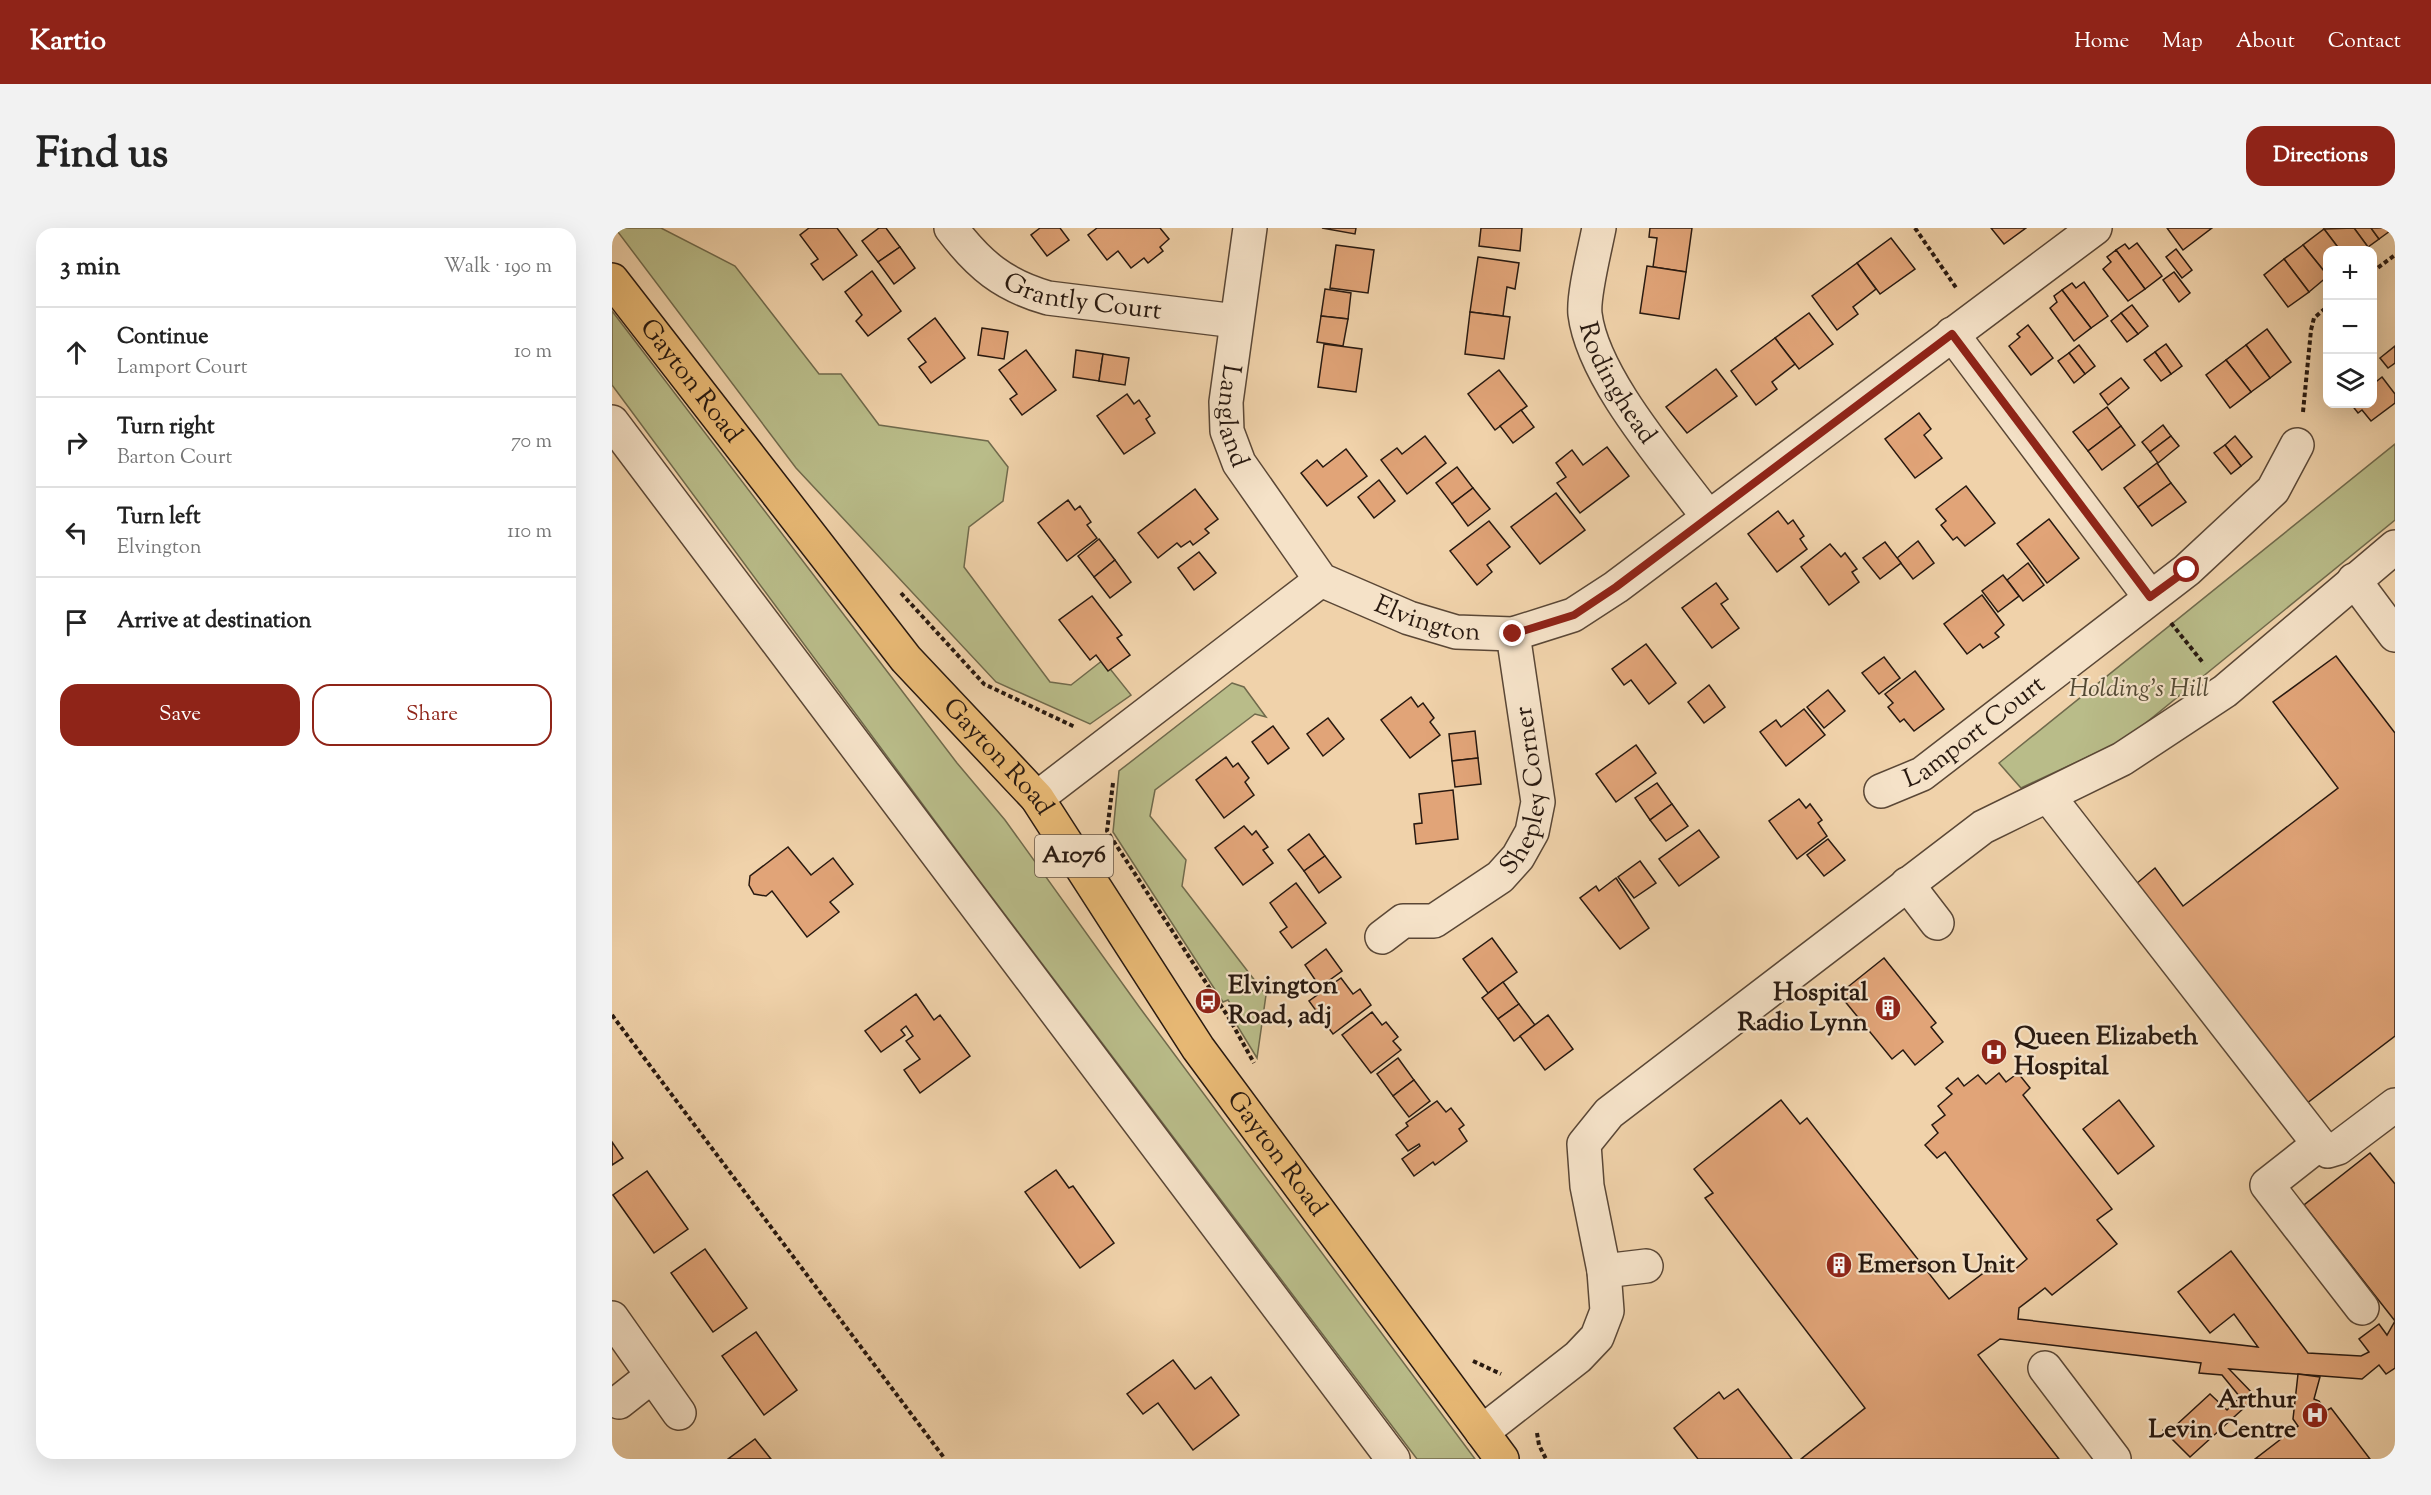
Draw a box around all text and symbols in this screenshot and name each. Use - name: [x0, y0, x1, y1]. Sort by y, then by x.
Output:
- text: Kartio: [30, 22, 106, 62]
- text: Home: [2074, 27, 2129, 57]
- text: Map: [2162, 27, 2203, 57]
- text: About: [2236, 27, 2295, 57]
- text: Contact: [2328, 27, 2401, 57]
- text: Find us: [36, 126, 168, 186]
- button: Directions: [2246, 126, 2395, 186]
- map controls: [2323, 246, 2377, 408]
- button: +: [2323, 246, 2377, 300]
- text: 3 min: [60, 249, 120, 286]
- text: Walk · 190 m: [444, 253, 552, 282]
- street label: Grantly Court: [997, 264, 1164, 330]
- button: −: [2323, 300, 2377, 354]
- street label: Gayton Road: [630, 311, 751, 451]
- street label: Rodinghead: [1568, 318, 1665, 453]
- text: Continue: [117, 322, 208, 354]
- icon: ahead: [60, 336, 93, 369]
- text: 10 m: [514, 338, 552, 367]
- text: Lamport Court: [117, 354, 248, 383]
- button: layers: [2323, 354, 2377, 408]
- street label: Langland: [1207, 362, 1258, 473]
- text: Turn right: [117, 412, 214, 444]
- icon: right: [60, 426, 93, 459]
- text: 70 m: [511, 428, 552, 457]
- text: Barton Court: [117, 444, 232, 473]
- text: Turn left: [117, 502, 200, 534]
- icon: left: [60, 516, 93, 549]
- text: 110 m: [507, 518, 552, 547]
- text: Elvington: [117, 534, 202, 563]
- route start: [2173, 556, 2199, 582]
- street label: Elvington: [1368, 587, 1481, 651]
- icon: arrive: [60, 606, 93, 639]
- text: Arrive at destination: [117, 606, 312, 638]
- route end: [1499, 620, 1525, 646]
- street label: Lamport Court: [1898, 667, 2053, 798]
- park label: Holding's Hill: [2069, 671, 2210, 708]
- button: Save: [60, 684, 300, 746]
- button: Share: [312, 684, 552, 746]
- street label: Gayton Road: [934, 690, 1062, 823]
- street label: Shepley Corner: [1491, 703, 1557, 884]
- road number: A1076: [1035, 835, 1113, 877]
- place label: Elvington Road, adj: [1228, 968, 1339, 1035]
- place label: Hospital Radio Lynn: [1737, 975, 1869, 1042]
- bus stop icon: Elvington Road, adj: [1193, 986, 1223, 1016]
- building icon: Hospital Radio Lynn: [1873, 993, 1903, 1023]
- place label: Queen Elizabeth Hospital: [2014, 1019, 2199, 1086]
- hospital icon: Queen Elizabeth Hospital: [1979, 1037, 2009, 1067]
- street label: Gayton Road: [1217, 1083, 1336, 1225]
- place label: Emerson Unit: [1858, 1247, 2015, 1284]
- building icon: Emerson Unit: [1824, 1250, 1854, 1280]
- place label: Arthur Levin Centre: [2149, 1382, 2296, 1449]
- hospital icon: Arthur Levin Centre: [2300, 1400, 2330, 1430]

